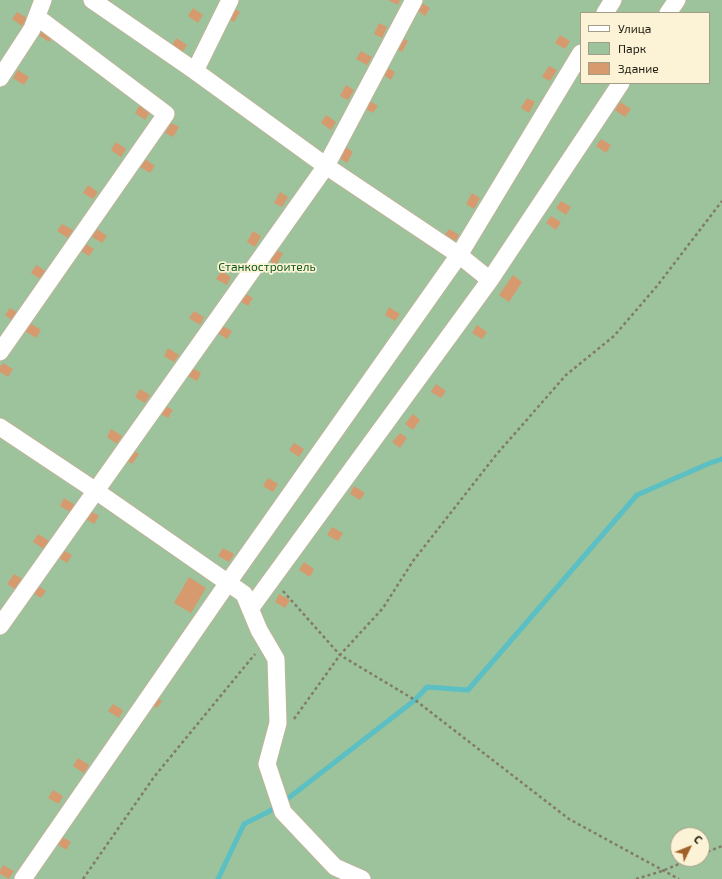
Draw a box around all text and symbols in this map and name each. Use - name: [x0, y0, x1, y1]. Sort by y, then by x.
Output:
- legend: [580, 12, 710, 84]
- text: Улица: [618, 21, 651, 35]
- text: Парк: [618, 41, 646, 55]
- text: Здание: [618, 61, 659, 75]
- park label: Станкостроитель: [218, 260, 316, 274]
- north arrow: [670, 827, 710, 867]
- text: С: [691, 832, 705, 846]

